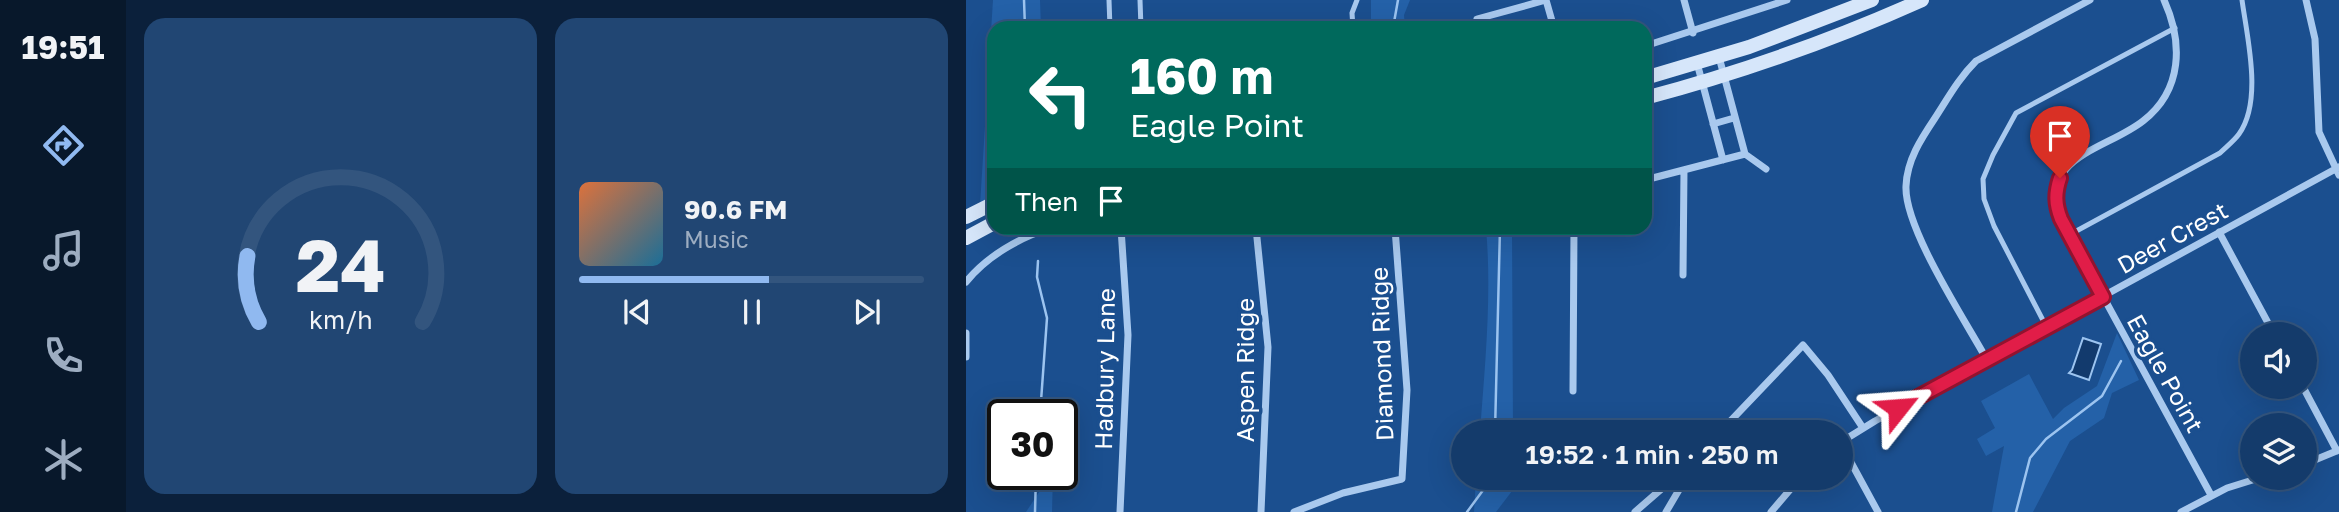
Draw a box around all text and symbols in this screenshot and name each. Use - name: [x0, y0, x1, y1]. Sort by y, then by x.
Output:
- text: 19:51: [21, 28, 105, 66]
- text: 160 m: [1130, 46, 1273, 105]
- icon: left: [1015, 49, 1106, 140]
- text: Eagle Point: [1130, 106, 1304, 144]
- pin: [2030, 106, 2090, 178]
- icon: arrive: [2041, 117, 2079, 155]
- icon: directions: [39, 121, 88, 170]
- icon: arrive: [1092, 182, 1130, 220]
- text: Then: [1015, 186, 1078, 217]
- text: 90.6 FM: [684, 194, 787, 225]
- street label: Deer Crest: [2112, 195, 2232, 279]
- text: 24: [296, 221, 385, 308]
- text: Music: [684, 225, 749, 253]
- icon: music: [39, 226, 88, 275]
- street label: Diamond Ridge: [1363, 266, 1399, 442]
- street label: Hadbury Lane: [1088, 288, 1120, 450]
- icon: previous: [618, 293, 656, 331]
- icon: pause: [733, 293, 771, 331]
- icon: next: [848, 293, 886, 331]
- street label: Aspen Ridge: [1230, 298, 1259, 442]
- text: km/h: [309, 304, 372, 335]
- street label: Eagle Point: [2122, 309, 2210, 437]
- map controls: [2240, 322, 2317, 490]
- button: sound: [2240, 322, 2317, 399]
- icon: phone: [39, 331, 88, 380]
- position arrow: [1861, 371, 1935, 445]
- speed limit sign: 30: [987, 399, 1078, 490]
- button: layers: [2240, 413, 2317, 490]
- icon: climate: [39, 435, 88, 484]
- text: 19:52 · 1 min · 250 m: [1526, 439, 1778, 470]

